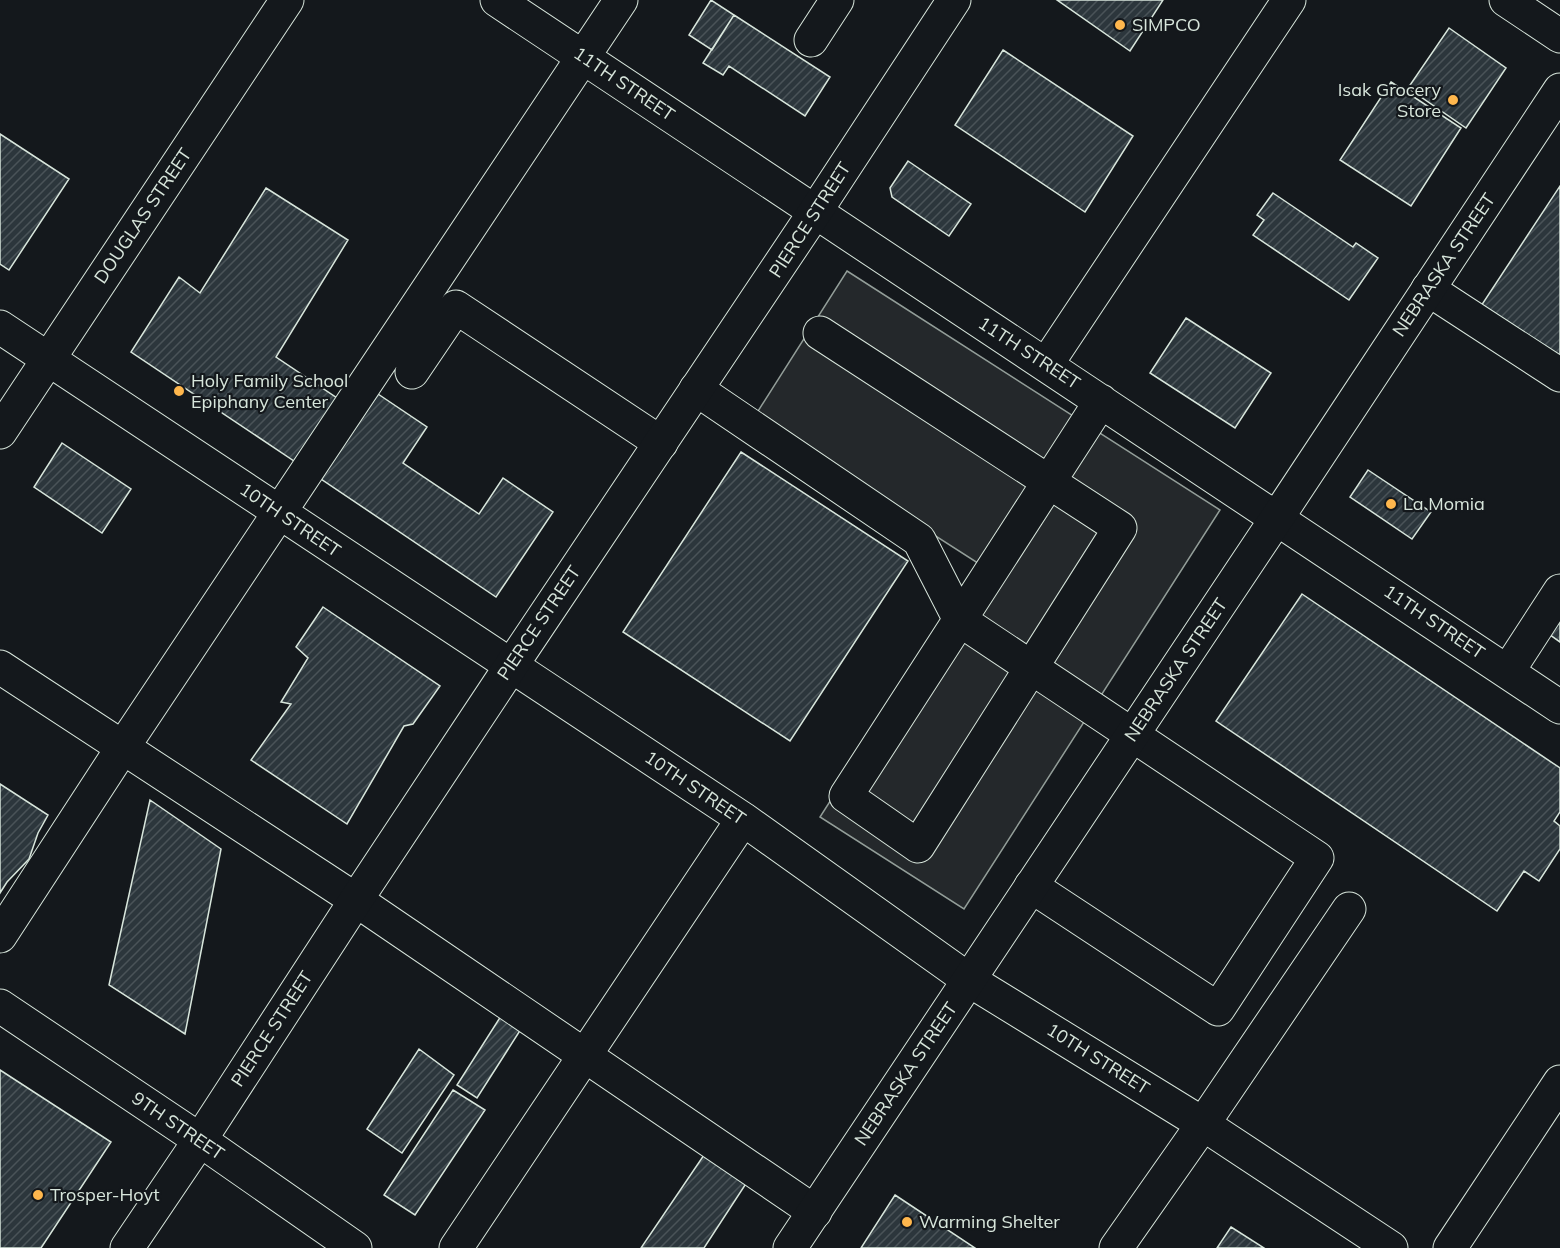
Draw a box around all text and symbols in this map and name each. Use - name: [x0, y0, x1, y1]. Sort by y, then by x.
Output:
- place label: SIMPCO: [1132, 13, 1201, 36]
- marker: SIMPCO: [1113, 18, 1127, 32]
- street label: 11TH STREET: [569, 41, 679, 126]
- place label: Isak Grocery Store: [1338, 78, 1441, 122]
- marker: Isak Grocery Store: [1446, 93, 1460, 107]
- street label: DOUGLAS STREET: [89, 144, 196, 288]
- street label: PIERCE STREET: [764, 158, 856, 282]
- street label: NEBRASKA STREET: [1387, 189, 1500, 341]
- street label: 11TH STREET: [974, 311, 1085, 394]
- place label: Holy Family School Epiphany Center: [191, 369, 348, 413]
- marker: Holy Family School Epiphany Center: [172, 384, 186, 398]
- street label: 10TH STREET: [235, 477, 345, 562]
- place label: La Momia: [1403, 492, 1485, 515]
- marker: La Momia: [1384, 497, 1398, 511]
- street label: PIERCE STREET: [492, 561, 585, 684]
- street label: 11TH STREET: [1379, 579, 1489, 664]
- street label: NEBRASKA STREET: [1119, 594, 1232, 746]
- street label: 10TH STREET: [640, 745, 750, 830]
- street label: PIERCE STREET: [226, 967, 318, 1091]
- street label: NEBRASKA STREET: [849, 998, 962, 1150]
- street label: 10TH STREET: [1043, 1018, 1154, 1099]
- street label: 9TH STREET: [128, 1086, 229, 1165]
- place label: Trosper-Hoyt: [50, 1183, 160, 1206]
- marker: Trosper-Hoyt: [31, 1188, 45, 1202]
- place label: Warming Shelter: [919, 1210, 1060, 1233]
- marker: Warming Shelter: [900, 1215, 914, 1229]

